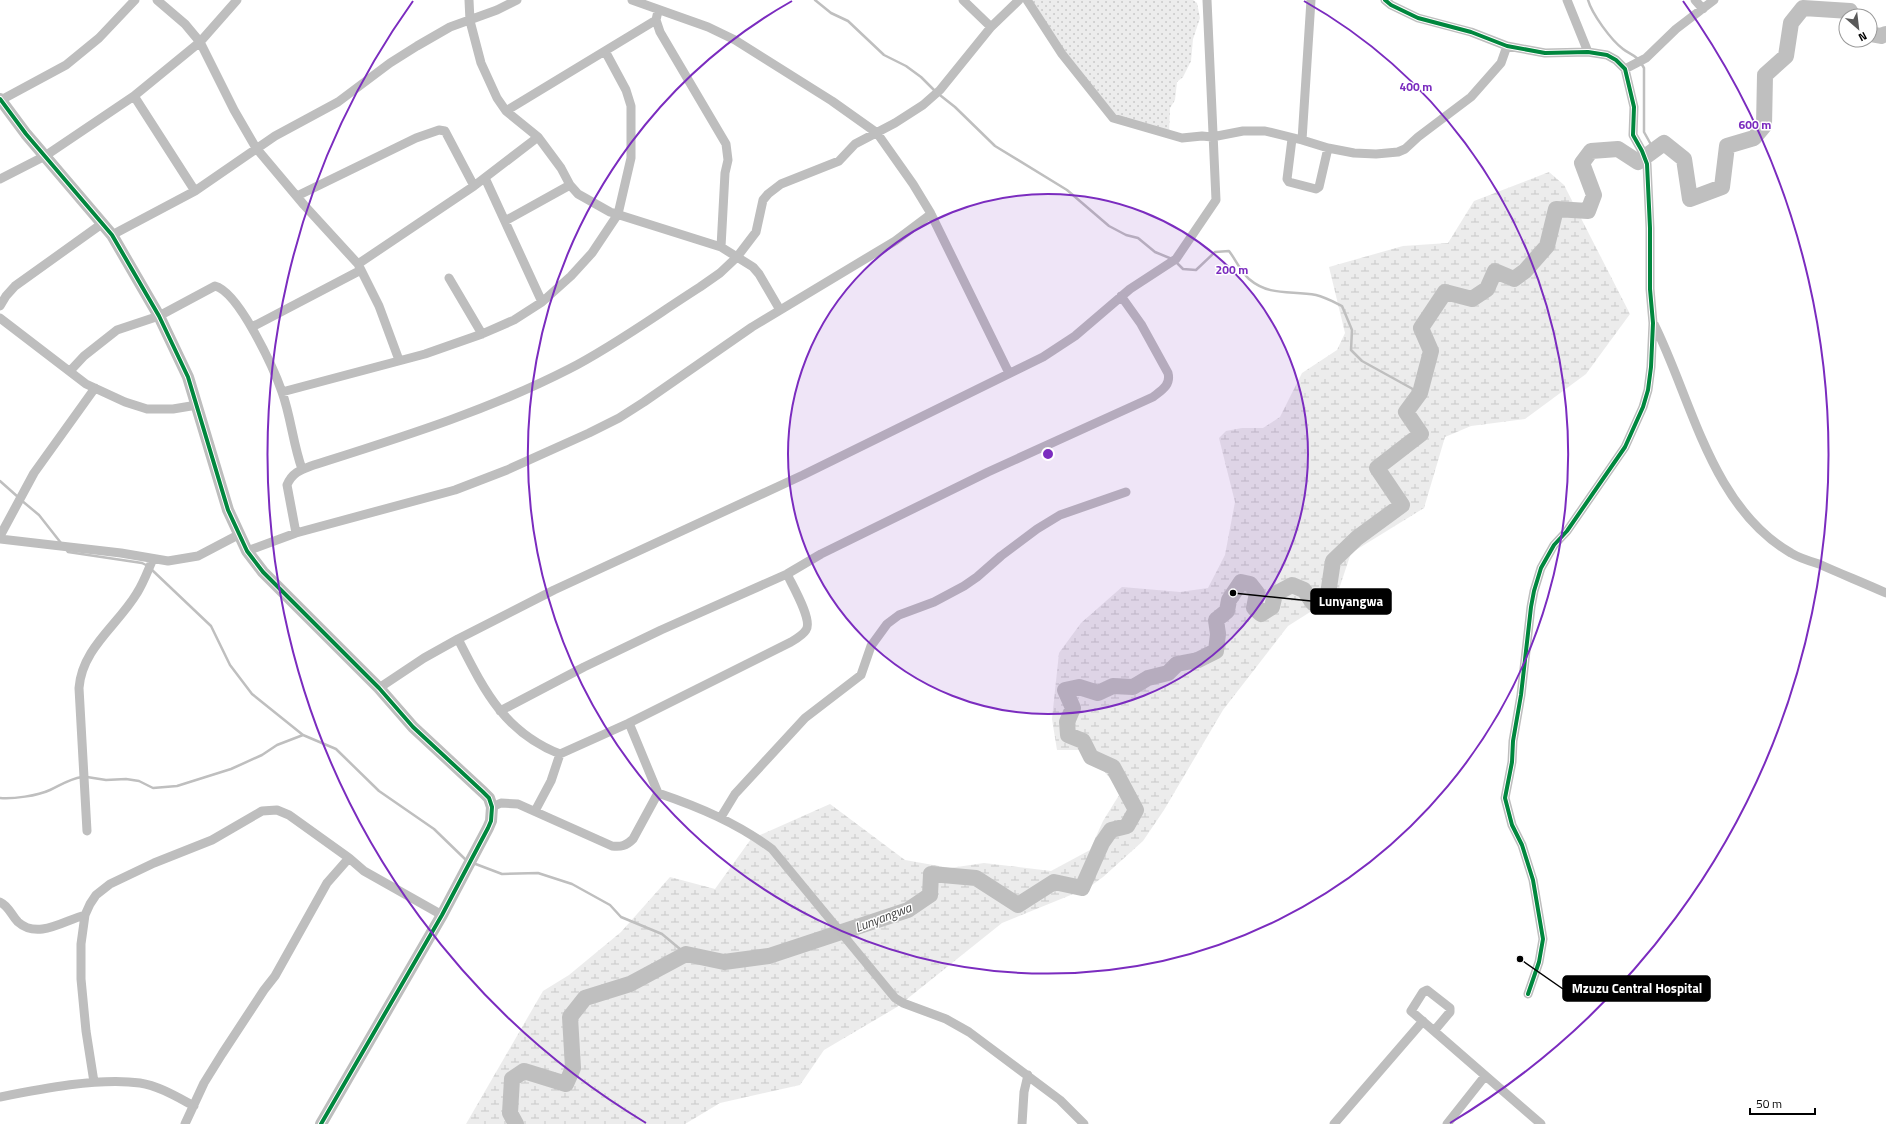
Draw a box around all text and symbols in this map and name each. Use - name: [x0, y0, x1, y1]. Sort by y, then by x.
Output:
- north arrow: [1838, 8, 1878, 48]
- text: N: [1856, 28, 1870, 46]
- text: 400 m: [1400, 77, 1432, 96]
- text: 600 m: [1739, 115, 1771, 134]
- text: 200 m: [1216, 260, 1248, 279]
- centre of rings: [1041, 447, 1055, 461]
- callout: Lunyangwa: [1311, 589, 1391, 614]
- text: Lunyangwa: [1319, 591, 1383, 611]
- water label: Lunyangwa: [852, 897, 916, 937]
- callout: Mzuzu Central Hospital: [1563, 976, 1710, 1001]
- text: Mzuzu Central Hospital: [1572, 978, 1702, 998]
- scale bar: [1750, 1090, 1815, 1116]
- text: 50 m: [1756, 1094, 1782, 1113]

